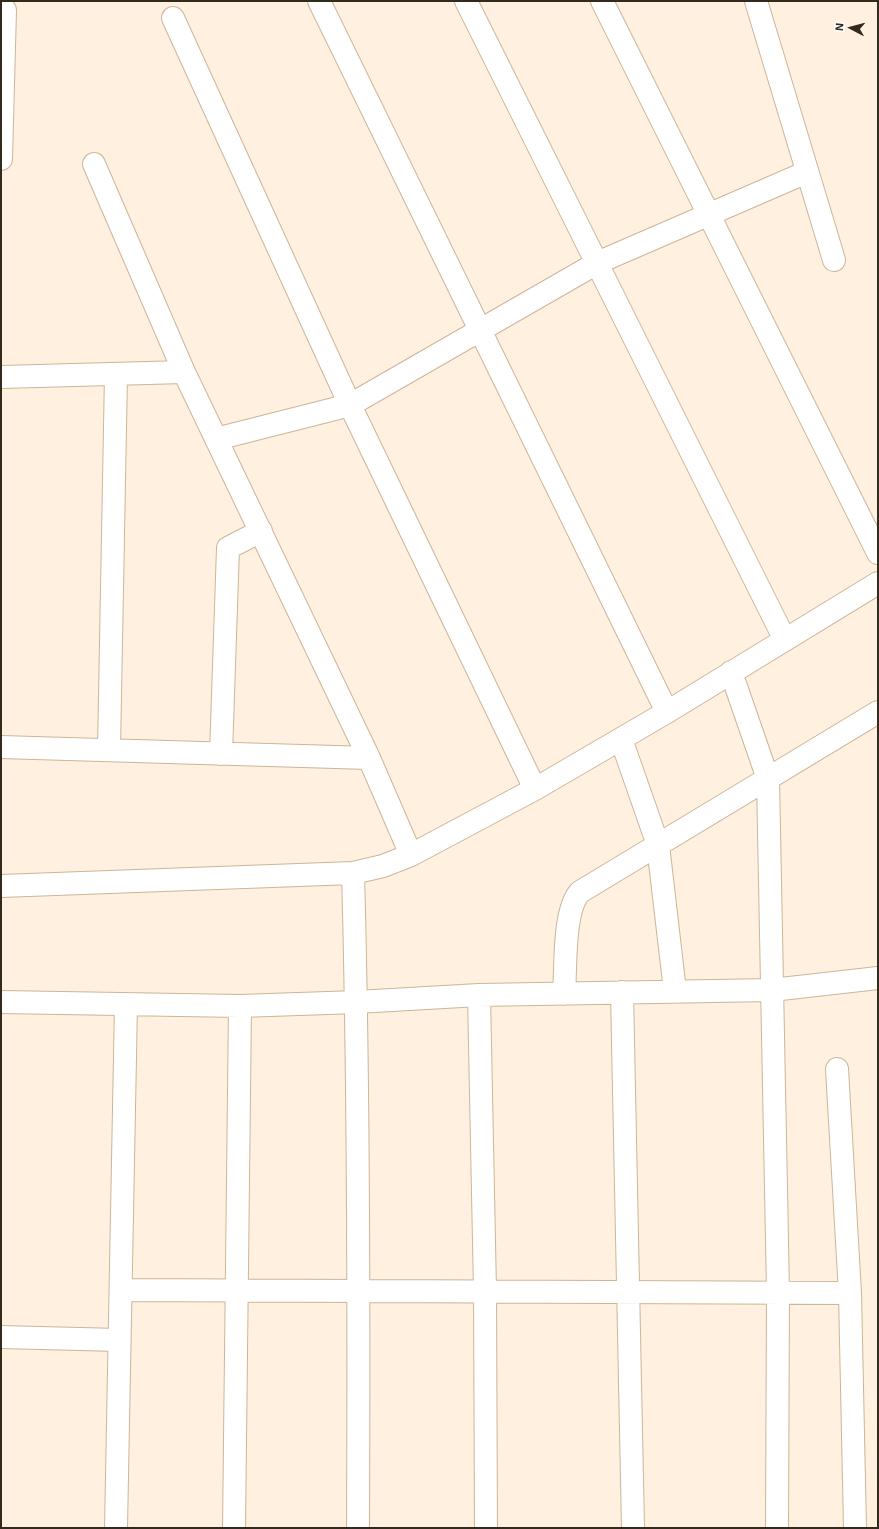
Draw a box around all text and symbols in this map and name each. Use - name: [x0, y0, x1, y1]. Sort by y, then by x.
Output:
- north arrow: [831, 8, 871, 48]
- text: N: [832, 22, 845, 31]

